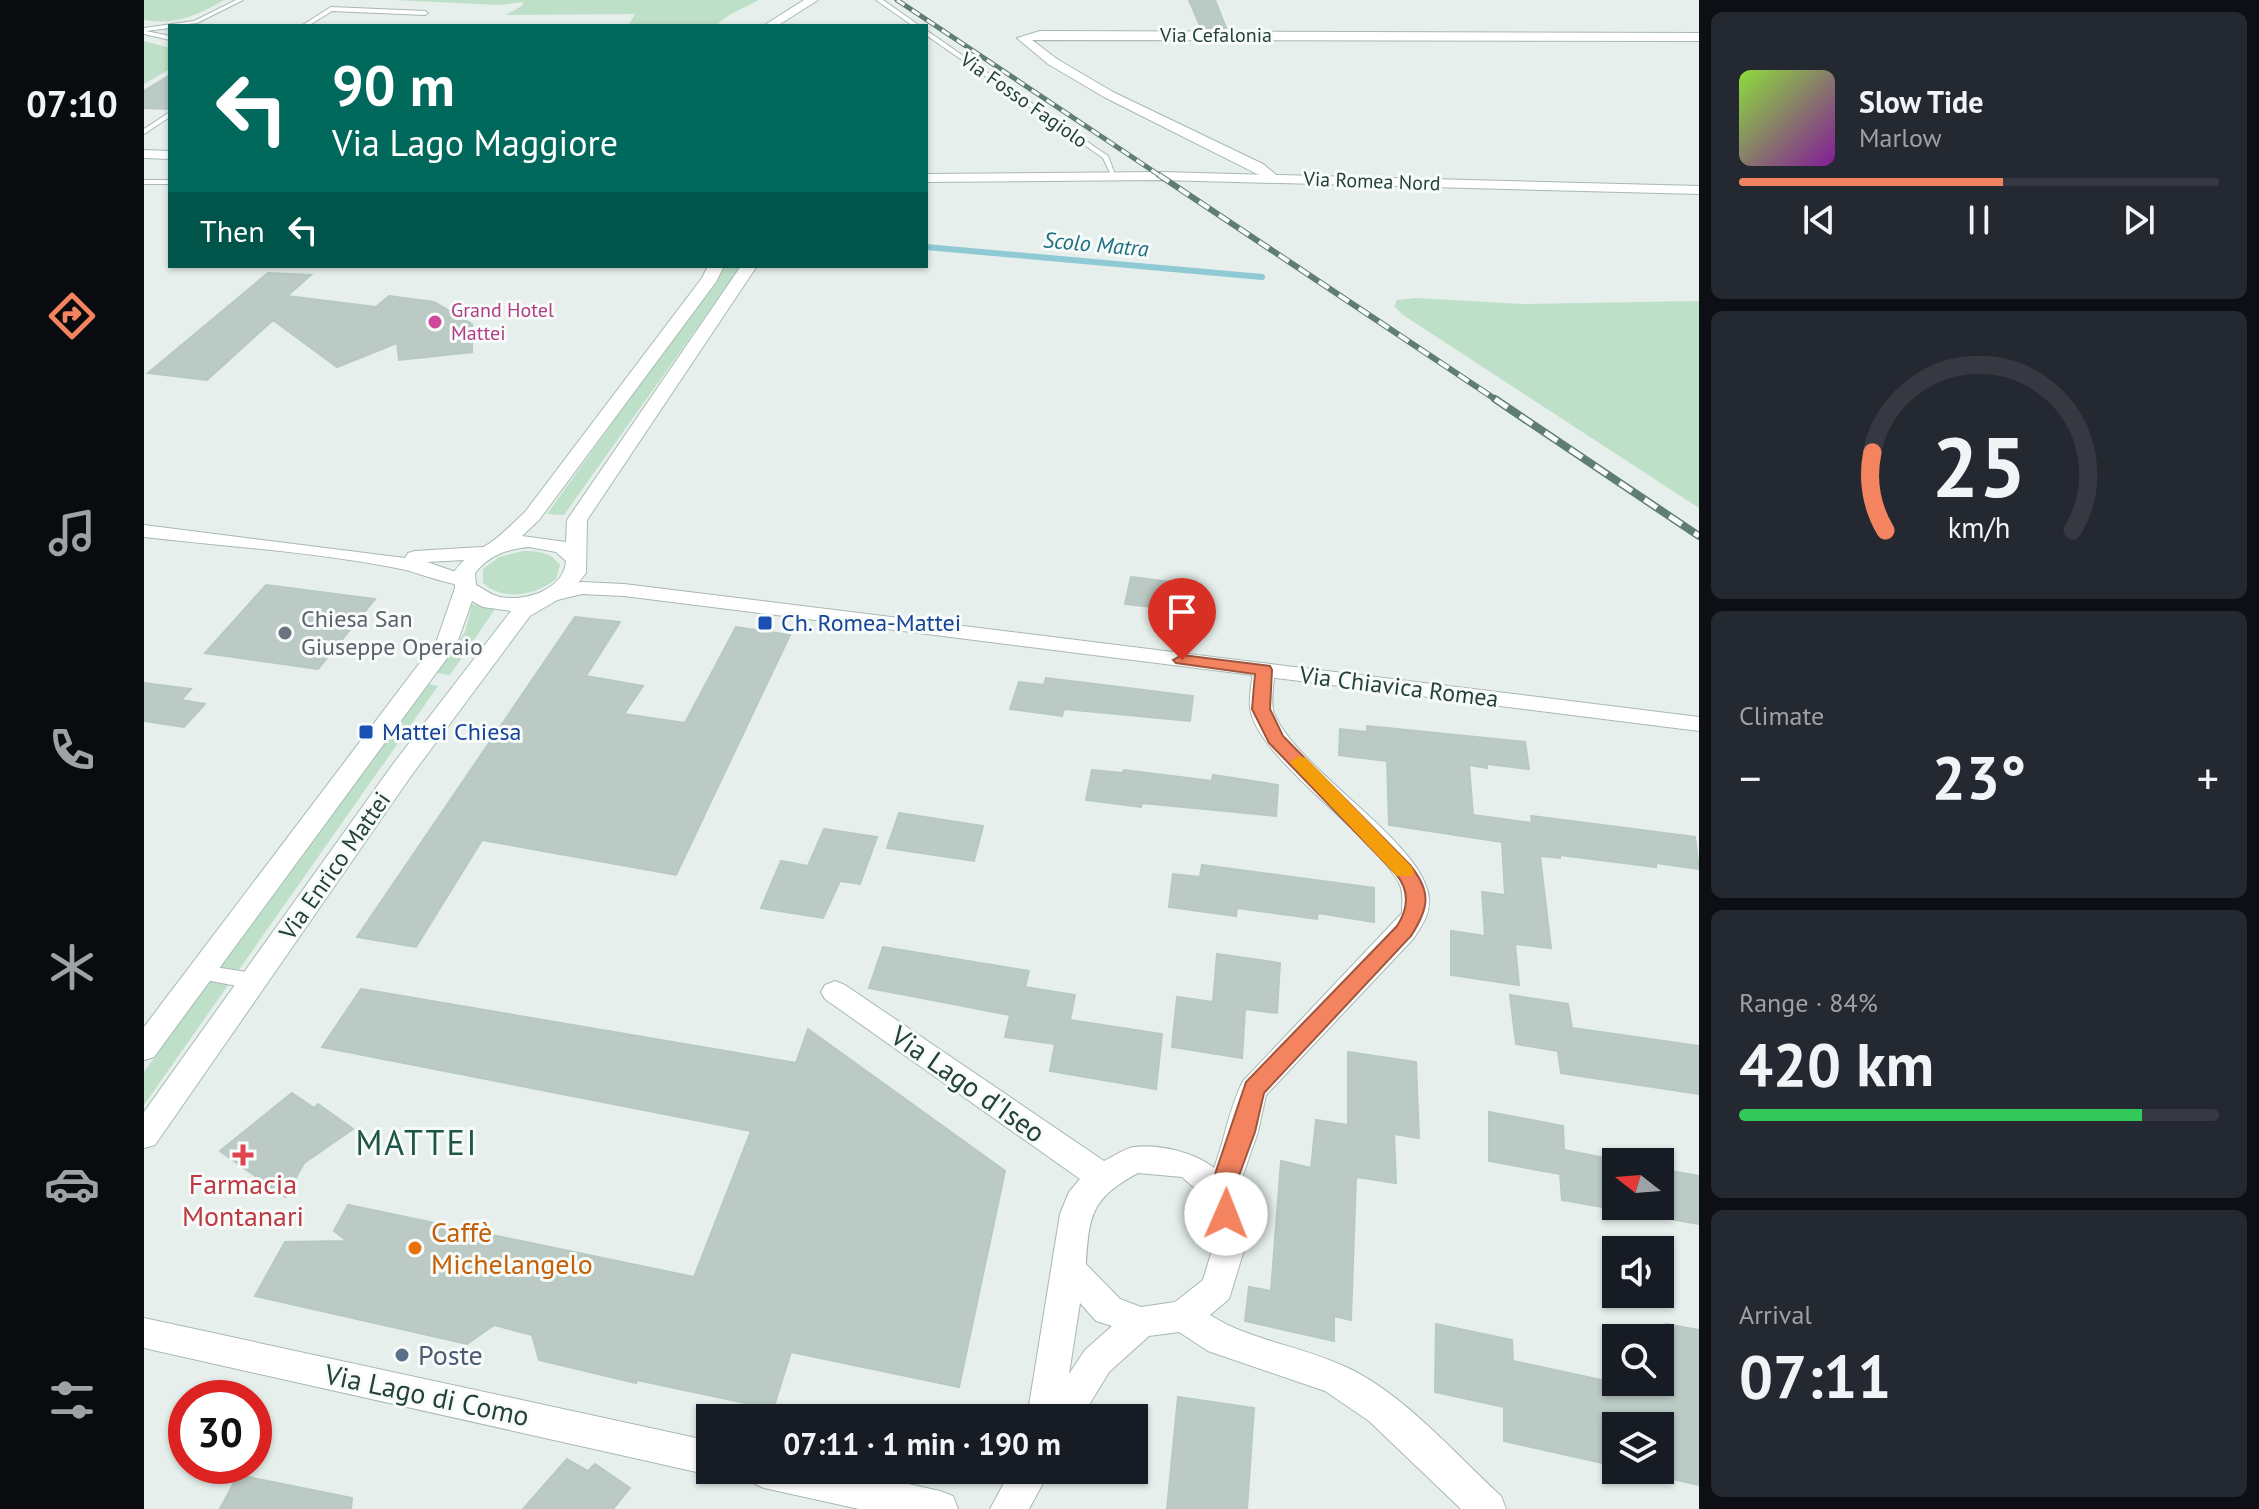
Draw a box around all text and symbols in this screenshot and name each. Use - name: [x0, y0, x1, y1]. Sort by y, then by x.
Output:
- street label: Via Cefalonia: [1159, 22, 1272, 48]
- street label: Via Fosso Fagiolo: [954, 46, 1093, 154]
- text: 90 m: [332, 49, 455, 121]
- icon: left: [200, 56, 304, 160]
- text: 07:10: [26, 80, 118, 127]
- text: Slow Tide: [1859, 82, 1984, 121]
- text: Via Lago Maggiore: [332, 119, 618, 166]
- text: Marlow: [1859, 121, 1942, 154]
- street label: Via Romea Nord: [1302, 166, 1441, 196]
- icon: previous: [1797, 198, 1841, 242]
- icon: pause: [1957, 198, 2001, 242]
- icon: next: [2117, 198, 2161, 242]
- icon: left: [281, 208, 325, 252]
- text: Then: [200, 211, 265, 250]
- water label: Scolo Matra: [1042, 225, 1150, 263]
- icon: directions: [44, 288, 100, 344]
- place label: Grand Hotel Mattei: [451, 297, 554, 346]
- marker: Grand Hotel Mattei: [426, 313, 444, 331]
- text: 25: [1932, 412, 2026, 520]
- icon: music: [44, 505, 100, 561]
- text: km/h: [1948, 509, 2010, 546]
- pin: [1148, 578, 1216, 660]
- icon: arrive: [1160, 590, 1204, 634]
- place label: Chiesa San Giuseppe Operaio: [301, 603, 483, 662]
- place label: Ch. Romea-Mattei: [781, 607, 961, 638]
- marker: Ch. Romea-Mattei: [756, 614, 774, 632]
- marker: Chiesa San Giuseppe Operaio: [276, 624, 294, 642]
- street label: Via Chiavica Romea: [1297, 659, 1500, 714]
- text: Climate: [1739, 699, 1824, 732]
- place label: Mattei Chiesa: [382, 716, 521, 747]
- icon: phone: [44, 722, 100, 778]
- marker: Mattei Chiesa: [357, 723, 375, 741]
- text: 23°: [1932, 738, 2026, 816]
- text: −: [1739, 749, 1761, 806]
- text: +: [2197, 749, 2219, 806]
- street label: Via Enrico Mattei: [271, 786, 397, 947]
- icon: climate: [44, 939, 100, 995]
- text: Range · 84%: [1739, 986, 1878, 1019]
- street label: Via Lago d'Iseo: [883, 1016, 1053, 1150]
- text: 420 km: [1739, 1025, 1934, 1103]
- district label: MATTEI: [355, 1120, 479, 1164]
- marker: Farmacia Montanari: [234, 1146, 252, 1164]
- north arrow: [1602, 1148, 1674, 1220]
- map controls: [1602, 1148, 1674, 1484]
- icon: car: [44, 1156, 100, 1212]
- place label: Farmacia Montanari: [182, 1165, 304, 1234]
- position arrow: [1184, 1172, 1268, 1256]
- place label: Caffè Michelangelo: [431, 1213, 593, 1282]
- button: sound: [1602, 1236, 1674, 1308]
- marker: Caffè Michelangelo: [406, 1239, 424, 1257]
- text: Arrival: [1739, 1298, 1812, 1331]
- button: search: [1602, 1324, 1674, 1396]
- place label: Poste: [418, 1336, 483, 1373]
- text: 07:11: [1739, 1337, 1891, 1415]
- marker: Poste: [393, 1346, 411, 1364]
- street label: Via Lago di Como: [321, 1355, 533, 1434]
- icon: filters: [44, 1372, 100, 1428]
- speed limit sign: 30: [168, 1380, 272, 1484]
- button: layers: [1602, 1412, 1674, 1484]
- text: 07:11 · 1 min · 190 m: [783, 1424, 1061, 1463]

